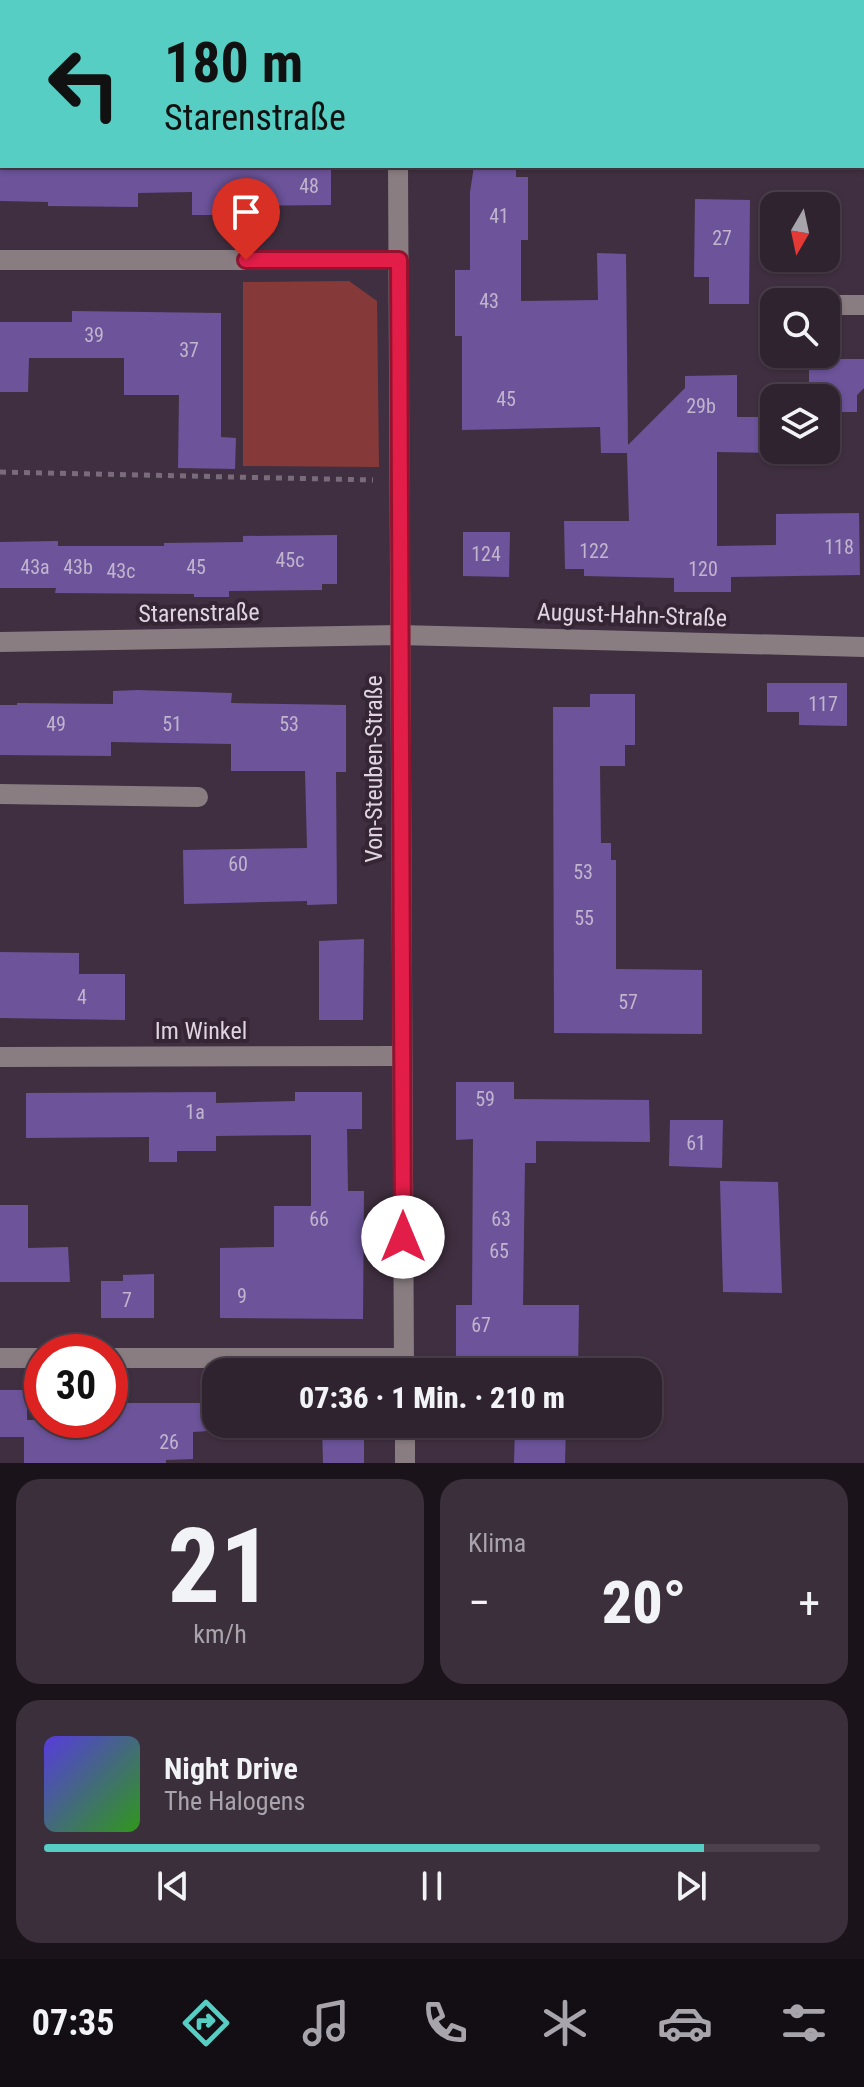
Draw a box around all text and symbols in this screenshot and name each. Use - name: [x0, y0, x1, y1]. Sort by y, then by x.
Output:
- text: 180 m: [164, 30, 303, 96]
- icon: left: [32, 32, 136, 136]
- text: Starenstraße: [164, 97, 346, 139]
- house number: 48: [299, 174, 319, 198]
- pin: [212, 178, 280, 260]
- icon: arrive: [224, 190, 268, 234]
- north arrow: [760, 192, 840, 272]
- map controls: [760, 192, 840, 464]
- house number: 41: [489, 204, 509, 228]
- house number: 27: [712, 226, 732, 250]
- button: search: [760, 288, 840, 368]
- house number: 43: [479, 289, 499, 313]
- house number: 39: [84, 323, 104, 347]
- house number: 37: [179, 338, 199, 362]
- button: layers: [760, 384, 840, 464]
- house number: 45: [496, 387, 516, 411]
- house number: 29b: [686, 394, 716, 418]
- house number: 118: [824, 535, 854, 559]
- house number: 122: [579, 539, 609, 563]
- house number: 124: [471, 542, 501, 566]
- house number: 45c: [276, 548, 304, 572]
- house number: 43a: [20, 555, 50, 579]
- house number: 43b: [63, 555, 93, 579]
- house number: 45: [186, 555, 206, 579]
- house number: 120: [688, 557, 718, 581]
- house number: 43c: [107, 559, 135, 583]
- street label: Starenstraße: [138, 598, 260, 628]
- street label: August-Hahn-Straße: [537, 598, 727, 632]
- street label: Von-Steuben-Straße: [360, 675, 388, 863]
- house number: 117: [808, 692, 838, 716]
- house number: 49: [46, 712, 66, 736]
- house number: 51: [162, 712, 182, 736]
- house number: 53: [279, 712, 299, 736]
- house number: 60: [228, 852, 248, 876]
- house number: 53: [573, 860, 593, 884]
- house number: 55: [574, 906, 594, 930]
- house number: 4: [77, 985, 87, 1009]
- house number: 57: [618, 990, 638, 1014]
- street label: Im Winkel: [155, 1017, 247, 1045]
- house number: 59: [475, 1087, 495, 1111]
- house number: 1a: [185, 1100, 205, 1124]
- house number: 61: [686, 1131, 706, 1155]
- position arrow: [361, 1195, 445, 1279]
- house number: 66: [309, 1207, 329, 1231]
- house number: 63: [491, 1207, 511, 1231]
- house number: 65: [489, 1239, 509, 1263]
- house number: 9: [237, 1284, 247, 1308]
- house number: 7: [122, 1288, 132, 1312]
- house number: 67: [471, 1313, 491, 1337]
- speed limit sign: 30: [24, 1334, 128, 1438]
- text: 07:36 · 1 Min. · 210 m: [299, 1380, 565, 1415]
- house number: 26: [159, 1430, 179, 1454]
- text: 21: [167, 1506, 273, 1627]
- text: Klima: [468, 1528, 526, 1558]
- text: 20°: [602, 1567, 686, 1638]
- text: −: [468, 1577, 490, 1629]
- text: +: [798, 1577, 820, 1629]
- text: km/h: [193, 1619, 247, 1649]
- text: Night Drive: [164, 1751, 298, 1786]
- text: The Halogens: [164, 1786, 305, 1816]
- icon: previous: [151, 1864, 195, 1908]
- icon: pause: [410, 1864, 454, 1908]
- icon: next: [669, 1864, 713, 1908]
- icon: directions: [178, 1995, 234, 2051]
- icon: music: [298, 1995, 354, 2051]
- icon: phone: [417, 1995, 473, 2051]
- icon: climate: [537, 1995, 593, 2051]
- icon: car: [657, 1995, 713, 2051]
- icon: filters: [776, 1995, 832, 2051]
- text: 07:35: [32, 2002, 114, 2044]

